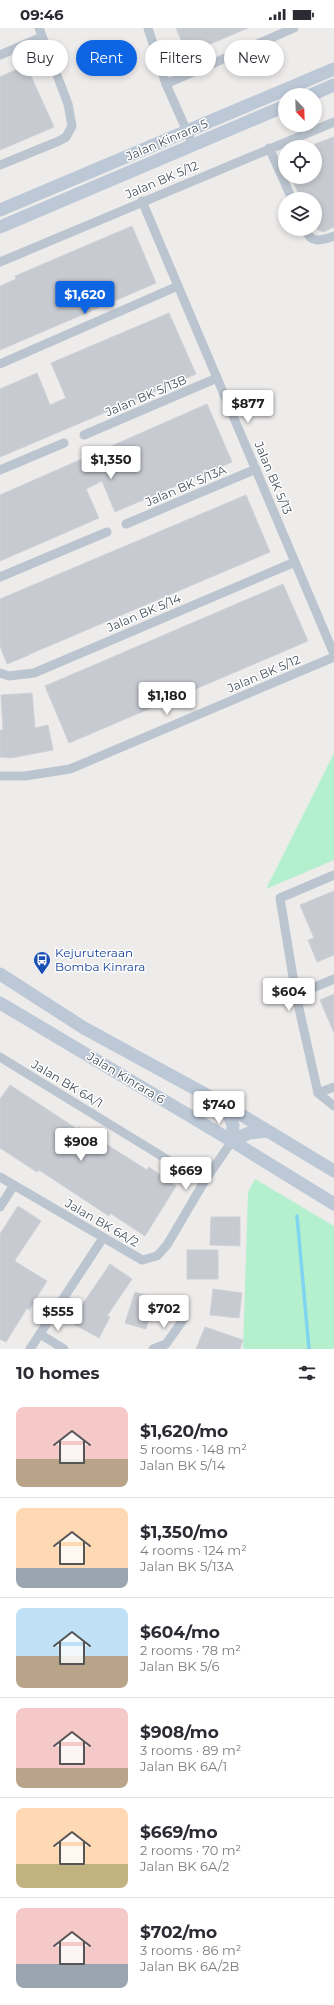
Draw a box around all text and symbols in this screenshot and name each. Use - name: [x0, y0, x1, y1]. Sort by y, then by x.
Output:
- text: 09:46: [20, 5, 64, 24]
- chip: Buy: [12, 40, 68, 76]
- chip: Rent: [76, 40, 137, 76]
- chip: Filters: [145, 40, 216, 76]
- chip: New: [224, 40, 284, 76]
- north arrow: [278, 88, 322, 132]
- map controls: [278, 88, 322, 236]
- street label: Jalan Kinrara 5: [123, 116, 210, 164]
- button: locate: [278, 140, 322, 184]
- street label: Jalan BK 5/12: [122, 157, 201, 202]
- button: layers: [278, 192, 322, 236]
- pin: $1,620: [52, 281, 118, 315]
- text: $1,620: [64, 286, 106, 302]
- street label: Jalan BK 5/13B: [102, 372, 189, 420]
- pin: $877: [224, 390, 272, 424]
- text: $877: [232, 395, 265, 411]
- street label: Jalan BK 5/13: [251, 438, 296, 517]
- pin: $1,350: [78, 446, 144, 480]
- text: $1,350: [91, 451, 131, 467]
- street label: Jalan BK 5/13A: [142, 462, 229, 510]
- street label: Jalan BK 5/14: [104, 590, 183, 635]
- street label: Jalan BK 5/12: [224, 651, 303, 696]
- pin: $1,180: [134, 682, 200, 716]
- text: $1,180: [148, 687, 186, 703]
- place label: Kejuruteraan Bomba Kinrara: [55, 945, 145, 974]
- bus stop icon: Kejuruteraan Bomba Kinrara: [32, 950, 52, 975]
- pin: $604: [265, 978, 313, 1012]
- text: $604: [272, 983, 306, 999]
- street label: Jalan Kinrara 6: [84, 1048, 168, 1107]
- street label: Jalan BK 6A/1: [28, 1056, 106, 1111]
- pin: $740: [195, 1091, 243, 1125]
- text: $740: [202, 1096, 236, 1112]
- pin: $908: [57, 1128, 105, 1162]
- text: $908: [64, 1133, 98, 1149]
- pin: $669: [162, 1157, 210, 1191]
- text: $669: [169, 1162, 203, 1178]
- street label: Jalan BK 6A/2: [62, 1195, 142, 1250]
- pin: $702: [140, 1295, 188, 1329]
- pin: $555: [34, 1298, 82, 1332]
- text: $702: [148, 1300, 180, 1316]
- text: $555: [42, 1303, 74, 1319]
- icon: filters: [296, 1362, 318, 1384]
- text: 10 homes: [16, 1363, 100, 1383]
- text: $1,620/mo: [140, 1421, 228, 1441]
- icon: home: [48, 1423, 96, 1471]
- text: 5 rooms · 148 m²: [140, 1441, 247, 1457]
- text: Jalan BK 5/14: [140, 1457, 225, 1473]
- text: $1,350/mo: [140, 1522, 228, 1542]
- icon: home: [48, 1524, 96, 1572]
- text: 4 rooms · 124 m²: [140, 1542, 247, 1558]
- text: Jalan BK 5/13A: [140, 1558, 233, 1574]
- text: $604/mo: [140, 1622, 220, 1642]
- icon: home: [48, 1624, 96, 1672]
- text: 2 rooms · 78 m²: [140, 1642, 241, 1658]
- text: Jalan BK 5/6: [140, 1658, 219, 1674]
- text: $908/mo: [140, 1722, 219, 1742]
- icon: home: [48, 1724, 96, 1772]
- text: 3 rooms · 89 m²: [140, 1742, 241, 1758]
- text: Jalan BK 6A/1: [140, 1758, 227, 1774]
- text: $669/mo: [140, 1822, 218, 1842]
- icon: home: [48, 1824, 96, 1872]
- text: 2 rooms · 70 m²: [140, 1842, 241, 1858]
- text: Jalan BK 6A/2: [140, 1858, 229, 1874]
- text: $702/mo: [140, 1922, 217, 1942]
- icon: home: [48, 1924, 96, 1972]
- text: 3 rooms · 86 m²: [140, 1942, 241, 1958]
- text: Jalan BK 6A/2B: [140, 1958, 239, 1974]

